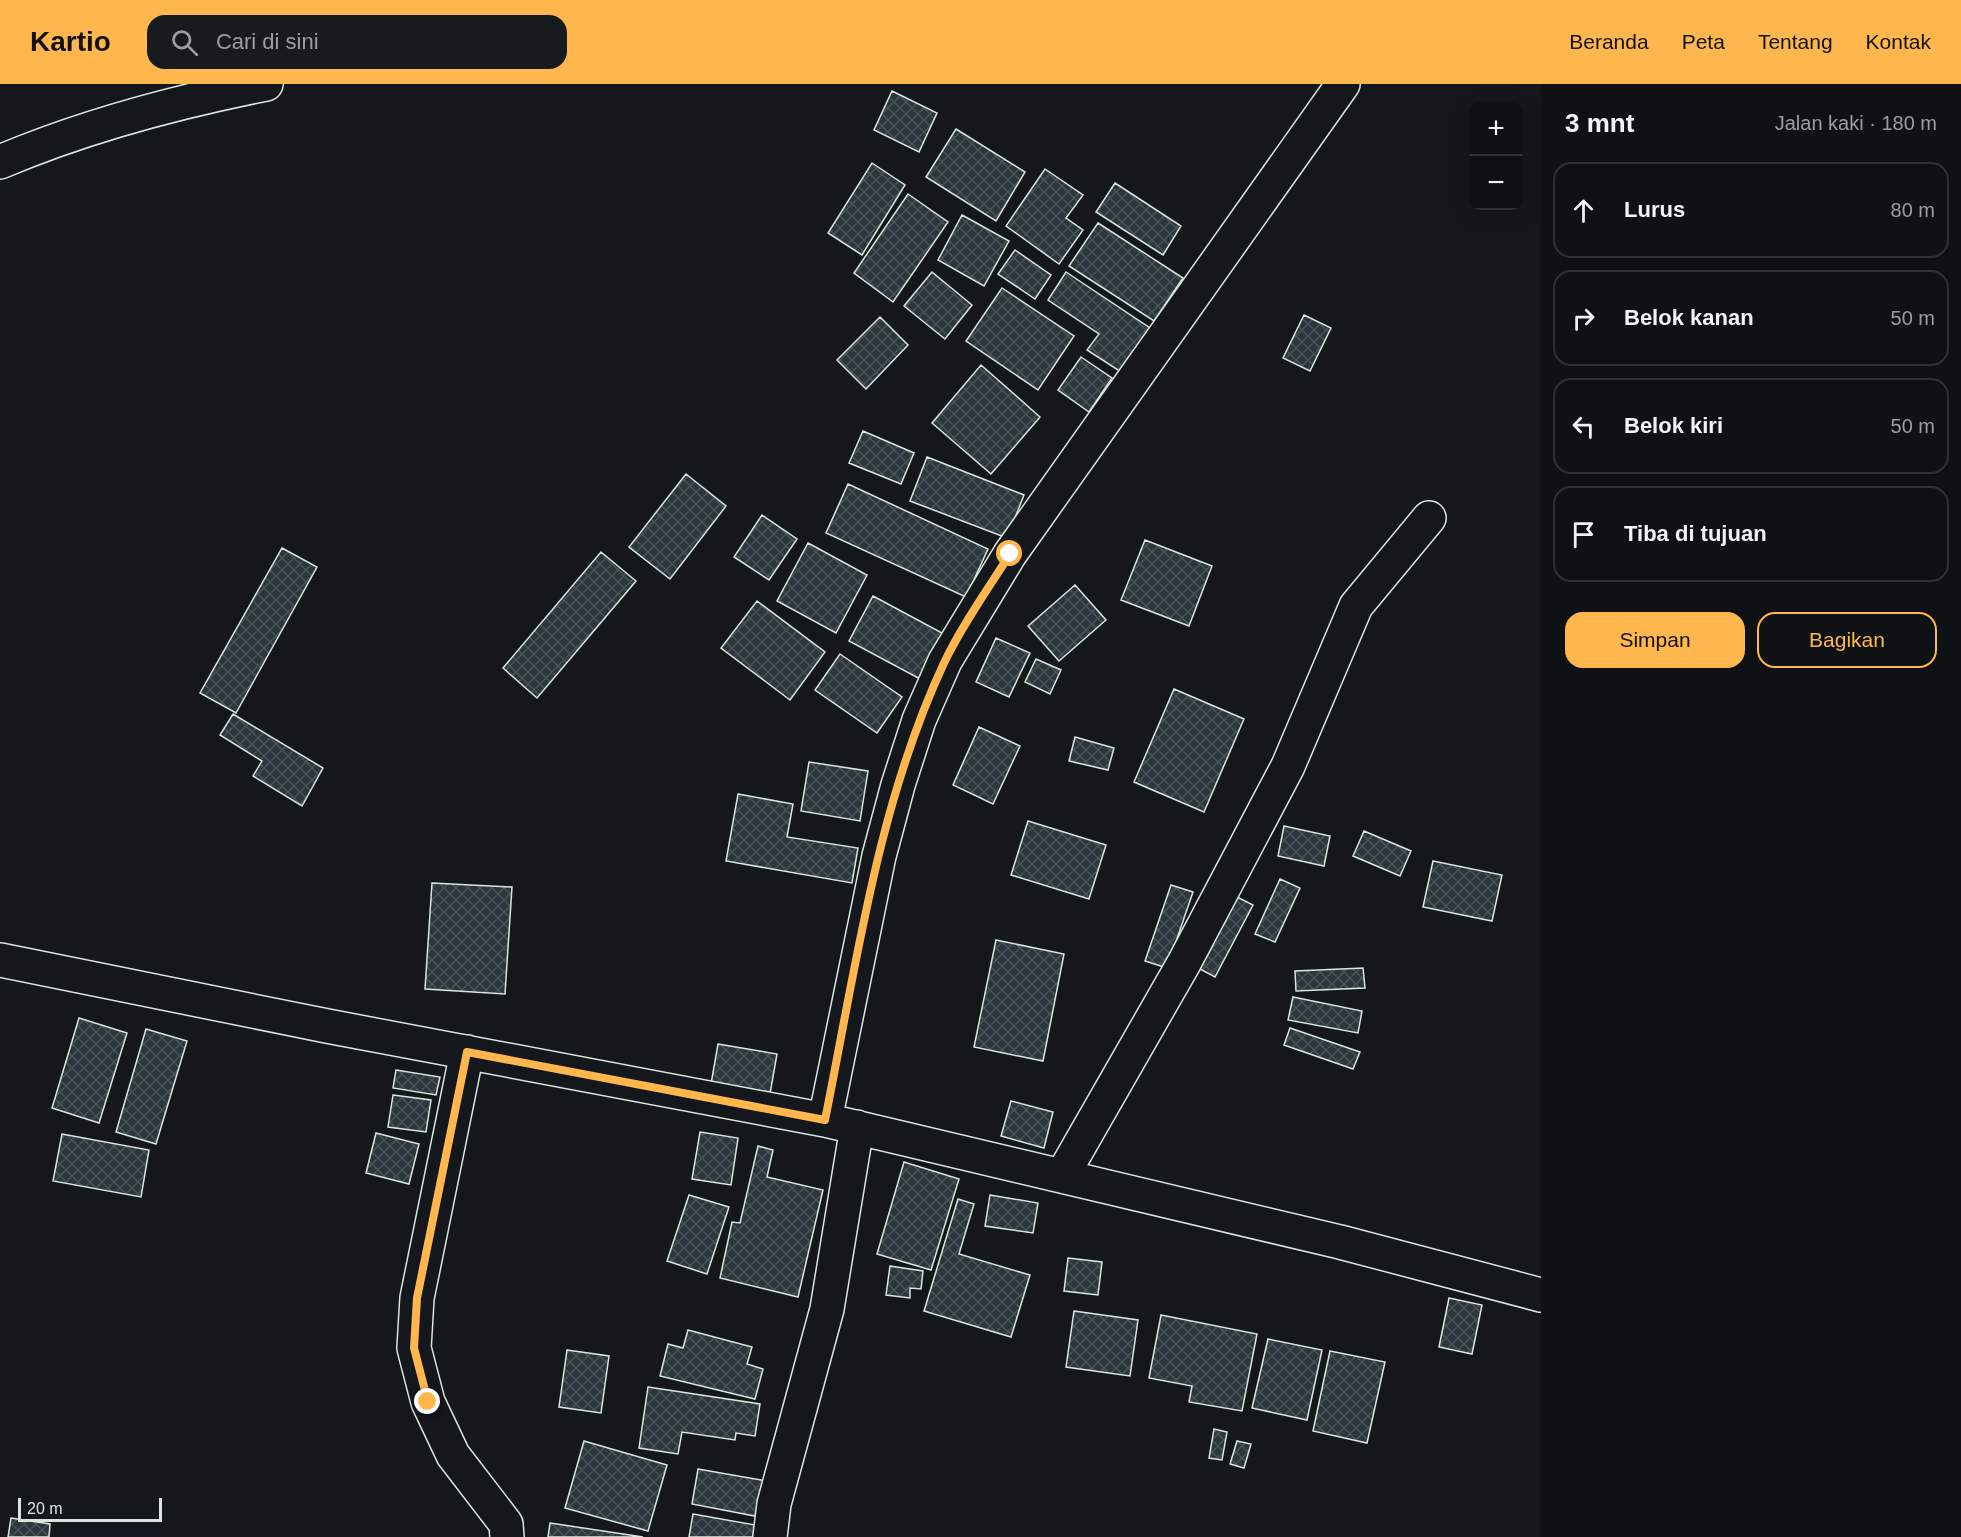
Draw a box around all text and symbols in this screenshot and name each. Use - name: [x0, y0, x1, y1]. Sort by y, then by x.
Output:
- search box: [147, 15, 567, 69]
- text: Kartio: [30, 26, 111, 57]
- icon: search: [168, 26, 201, 59]
- text: Cari di sini: [216, 29, 319, 54]
- text: Beranda: [1569, 30, 1649, 53]
- text: Peta: [1682, 30, 1725, 53]
- text: Tentang: [1758, 30, 1833, 53]
- text: Kontak: [1866, 30, 1931, 53]
- map controls: [1469, 102, 1523, 210]
- button: +: [1469, 102, 1523, 156]
- text: 3 mnt: [1565, 108, 1634, 138]
- text: Jalan kaki · 180 m: [1775, 112, 1937, 134]
- button: −: [1469, 156, 1523, 210]
- icon: ahead: [1567, 194, 1600, 227]
- text: Lurus: [1624, 197, 1685, 222]
- text: 80 m: [1891, 199, 1935, 221]
- icon: right: [1567, 302, 1600, 335]
- text: Belok kanan: [1624, 305, 1754, 330]
- text: 50 m: [1891, 307, 1935, 329]
- icon: left: [1567, 410, 1600, 443]
- text: Belok kiri: [1624, 413, 1723, 438]
- text: 50 m: [1891, 415, 1935, 437]
- icon: arrive: [1567, 518, 1600, 551]
- text: Tiba di tujuan: [1624, 521, 1767, 546]
- route start: [996, 540, 1022, 566]
- button: Simpan: [1565, 612, 1745, 668]
- button: Bagikan: [1757, 612, 1937, 668]
- route end: [414, 1388, 440, 1414]
- scale bar: [18, 1495, 162, 1522]
- text: 20 m: [27, 1500, 63, 1517]

